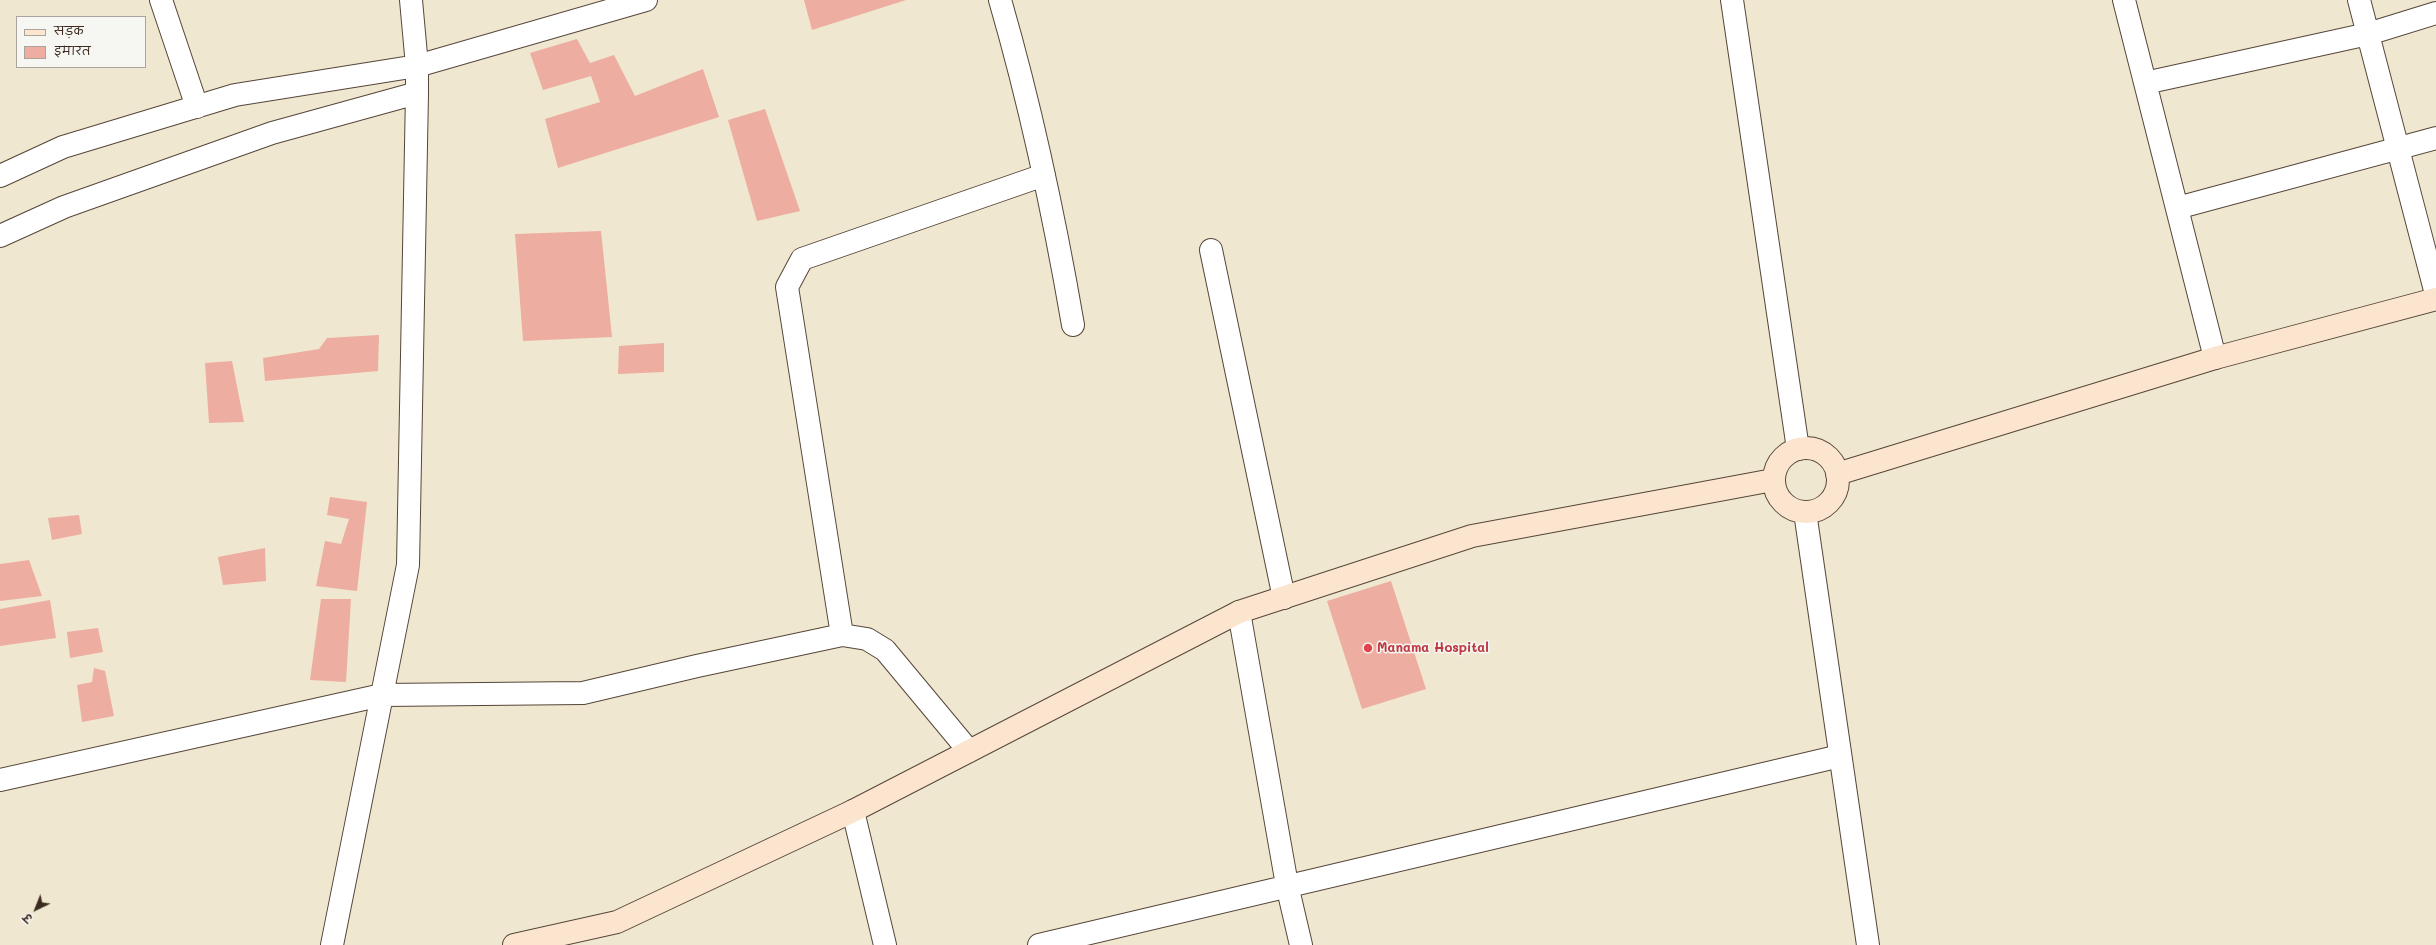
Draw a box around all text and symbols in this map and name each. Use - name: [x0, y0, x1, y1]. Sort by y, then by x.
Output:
- legend: [16, 16, 146, 68]
- text: सड़क: [54, 22, 84, 38]
- text: इमारत: [54, 42, 91, 58]
- place label: Manama Hospital: [1377, 640, 1489, 656]
- marker: Manama Hospital: [1362, 642, 1374, 654]
- north arrow: [16, 889, 56, 929]
- text: उ: [20, 910, 35, 926]

